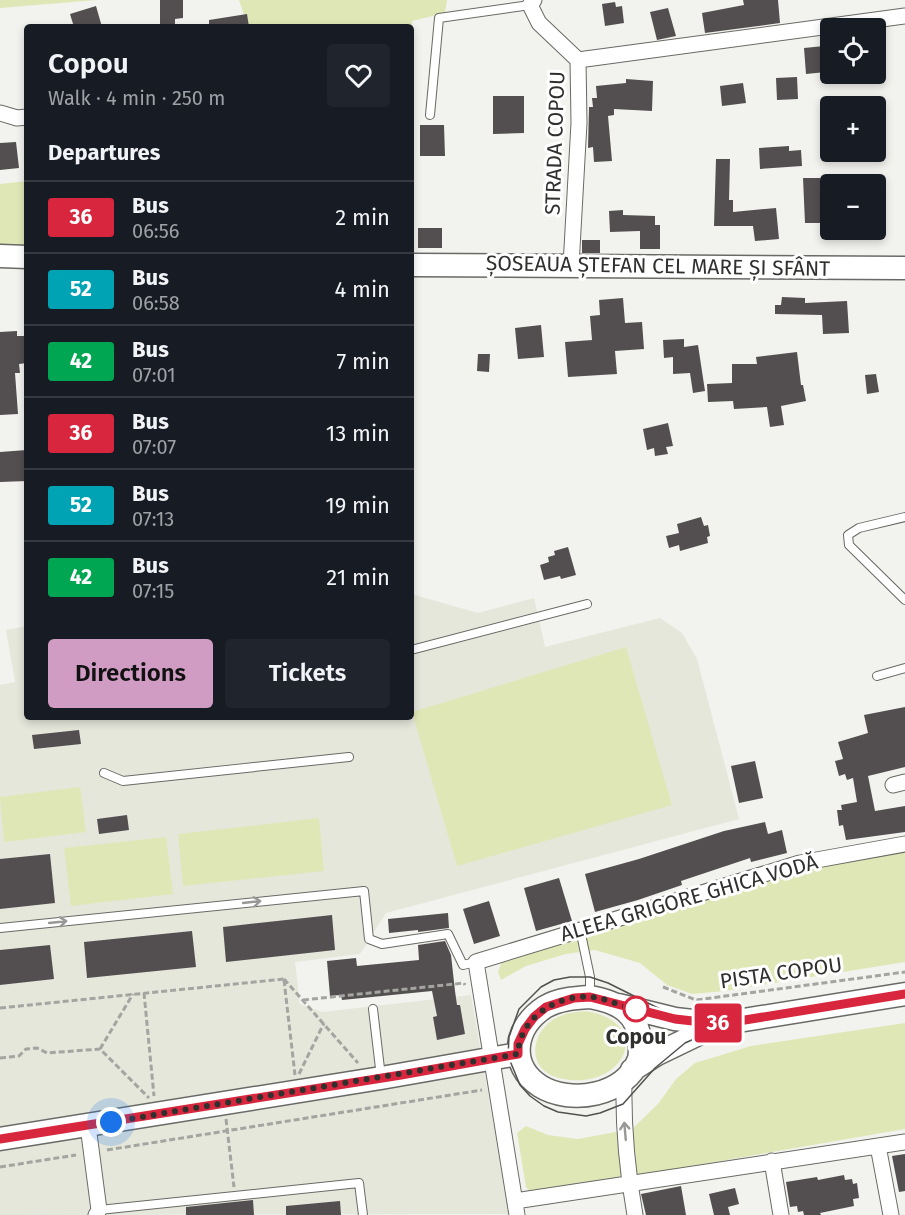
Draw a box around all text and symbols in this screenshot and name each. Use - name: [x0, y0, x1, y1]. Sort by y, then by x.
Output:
- map controls: [820, 18, 886, 240]
- button: locate: [820, 18, 886, 84]
- button: heart: [327, 44, 390, 107]
- text: Copou: [48, 47, 129, 80]
- street label: STRADA COPOU: [539, 71, 571, 215]
- text: Walk · 4 min · 250 m: [48, 86, 225, 110]
- button: +: [820, 96, 886, 162]
- text: Departures: [48, 139, 160, 166]
- button: −: [820, 174, 886, 240]
- text: Bus: [132, 192, 169, 219]
- text: 36: [70, 204, 92, 230]
- text: 2 min: [335, 204, 390, 231]
- text: 06:56: [132, 219, 179, 243]
- street label: ȘOSEAUA ȘTEFAN CEL MARE ȘI SFÂNT: [486, 250, 830, 282]
- text: Bus: [132, 264, 169, 291]
- text: 52: [70, 276, 92, 302]
- text: 4 min: [335, 276, 390, 303]
- text: 06:58: [132, 291, 180, 315]
- text: Bus: [132, 336, 169, 363]
- text: 42: [70, 348, 92, 374]
- text: 7 min: [336, 348, 390, 375]
- text: 07:01: [132, 363, 176, 387]
- text: Bus: [132, 408, 169, 435]
- text: 36: [70, 420, 92, 446]
- text: 13 min: [326, 420, 390, 447]
- text: 07:07: [132, 435, 176, 459]
- text: Bus: [132, 480, 169, 507]
- text: 52: [70, 492, 92, 518]
- text: 19 min: [325, 492, 390, 519]
- text: 07:13: [132, 507, 174, 531]
- text: Bus: [132, 552, 169, 579]
- text: 42: [70, 564, 92, 590]
- text: 21 min: [326, 564, 390, 591]
- text: 07:15: [132, 579, 174, 603]
- button: Directions: [48, 639, 213, 708]
- button: Tickets: [225, 639, 390, 708]
- street label: ALEEA GRIGORE GHICA VODĂ: [557, 849, 821, 947]
- one-way arrow: [242, 896, 262, 907]
- one-way arrow: [48, 916, 68, 927]
- street label: PISTA COPOU: [718, 952, 844, 994]
- marker: Copou: [623, 996, 649, 1022]
- line badge: 36: [691, 1004, 745, 1042]
- text: 36: [707, 1010, 729, 1036]
- place label: Copou: [606, 1024, 666, 1050]
- your location: [96, 1107, 126, 1137]
- one-way arrow: [619, 1121, 630, 1141]

